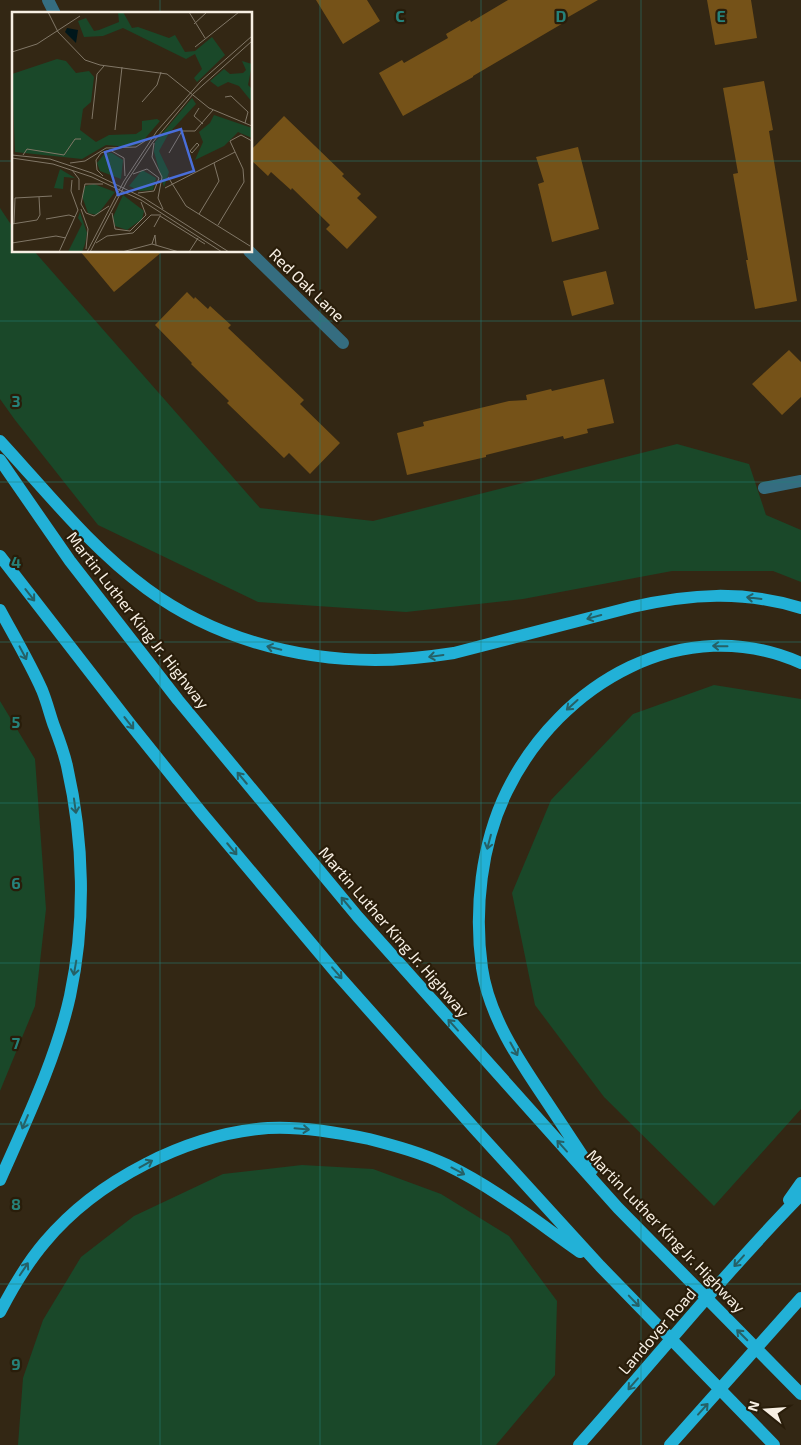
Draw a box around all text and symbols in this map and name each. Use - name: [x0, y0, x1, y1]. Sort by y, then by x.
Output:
- text: C: [395, 6, 405, 25]
- text: D: [556, 6, 567, 25]
- text: E: [716, 6, 726, 25]
- inset map: [12, 12, 252, 252]
- street label: Red Oak Lane: [266, 244, 349, 325]
- text: 3: [11, 391, 21, 410]
- street label: Martin Luther King Jr. Highway: [63, 527, 214, 712]
- text: 4: [11, 552, 21, 571]
- one-way arrow: [24, 588, 35, 601]
- one-way arrow: [746, 593, 762, 603]
- one-way arrow: [586, 613, 602, 623]
- one-way arrow: [712, 641, 728, 651]
- one-way arrow: [267, 643, 283, 652]
- one-way arrow: [19, 645, 28, 660]
- one-way arrow: [428, 651, 444, 661]
- one-way arrow: [566, 699, 579, 711]
- text: 5: [12, 712, 21, 731]
- one-way arrow: [124, 716, 135, 729]
- one-way arrow: [237, 772, 248, 785]
- one-way arrow: [70, 798, 80, 814]
- one-way arrow: [484, 833, 494, 849]
- one-way arrow: [226, 842, 237, 855]
- street label: Martin Luther King Jr. Highway: [315, 843, 474, 1021]
- text: 6: [11, 873, 21, 892]
- one-way arrow: [340, 897, 351, 910]
- one-way arrow: [70, 959, 80, 975]
- one-way arrow: [331, 966, 342, 979]
- one-way arrow: [447, 1019, 459, 1032]
- text: 7: [12, 1033, 21, 1052]
- one-way arrow: [509, 1042, 519, 1056]
- one-way arrow: [20, 1114, 30, 1129]
- one-way arrow: [294, 1124, 310, 1134]
- one-way arrow: [556, 1139, 568, 1152]
- street label: Martin Luther King Jr. Highway: [583, 1145, 750, 1317]
- one-way arrow: [138, 1159, 153, 1168]
- one-way arrow: [450, 1167, 465, 1176]
- text: 8: [11, 1194, 21, 1213]
- one-way arrow: [733, 1255, 745, 1268]
- one-way arrow: [20, 1263, 30, 1277]
- street label: Landover Road: [614, 1284, 699, 1378]
- one-way arrow: [628, 1295, 640, 1307]
- one-way arrow: [736, 1328, 748, 1341]
- text: 9: [11, 1354, 21, 1373]
- one-way arrow: [627, 1377, 638, 1390]
- north arrow: [741, 1385, 791, 1435]
- text: N: [743, 1399, 763, 1413]
- one-way arrow: [697, 1402, 709, 1415]

